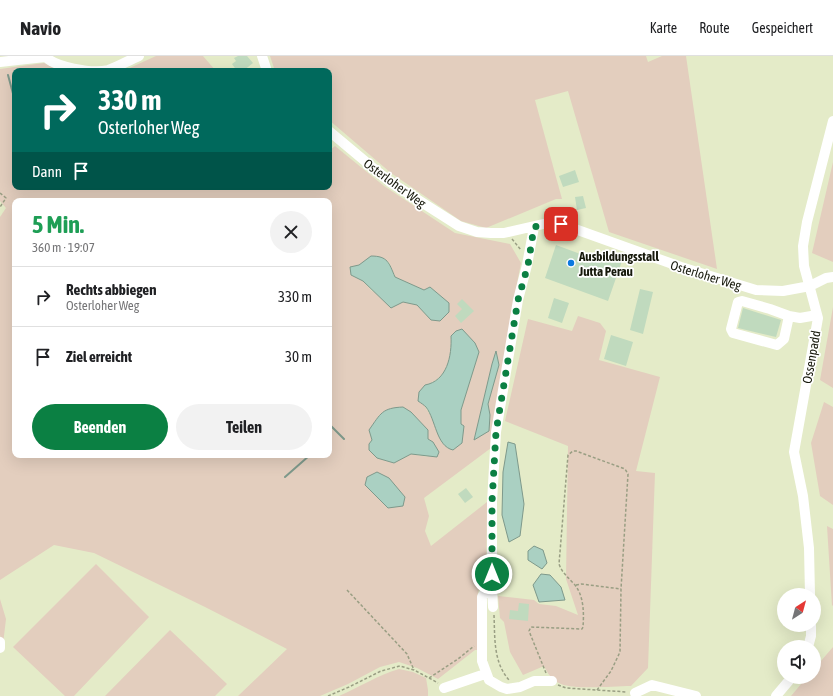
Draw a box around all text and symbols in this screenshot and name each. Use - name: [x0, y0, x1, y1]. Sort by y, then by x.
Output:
- text: Navio: [20, 17, 61, 39]
- text: Karte: [650, 20, 677, 36]
- text: Route: [699, 20, 730, 36]
- text: Gespeichert: [752, 20, 813, 36]
- icon: right: [32, 84, 84, 136]
- text: 330 m: [98, 84, 161, 116]
- text: Osterloher Weg: [98, 117, 200, 138]
- street label: Osterloher Weg: [361, 156, 429, 211]
- icon: arrive: [70, 160, 92, 182]
- text: Dann: [32, 163, 62, 180]
- pin: [544, 207, 578, 241]
- text: 5 Min.: [32, 211, 84, 238]
- button: close: [270, 211, 312, 253]
- icon: arrive: [550, 213, 572, 235]
- text: 360 m · 19:07: [32, 240, 95, 255]
- place label: Ausbildungsstall Jutta Perau: [578, 249, 659, 279]
- marker: Ausbildungsstall Jutta Perau: [566, 258, 576, 268]
- street label: Osterloher Weg: [669, 258, 743, 293]
- text: Rechts abbiegen: [66, 281, 156, 298]
- icon: right: [32, 286, 54, 308]
- text: 330 m: [278, 288, 312, 305]
- text: Osterloher Weg: [66, 298, 139, 313]
- street label: Ossenpadd: [799, 329, 824, 385]
- icon: arrive: [32, 346, 54, 368]
- text: Ziel erreicht: [66, 348, 132, 365]
- text: 30 m: [285, 348, 312, 365]
- button: Beenden: [32, 404, 168, 450]
- button: Teilen: [176, 404, 312, 450]
- position arrow: [471, 553, 513, 595]
- north arrow: [777, 588, 821, 632]
- map controls: [777, 588, 821, 684]
- button: sound: [777, 640, 821, 684]

